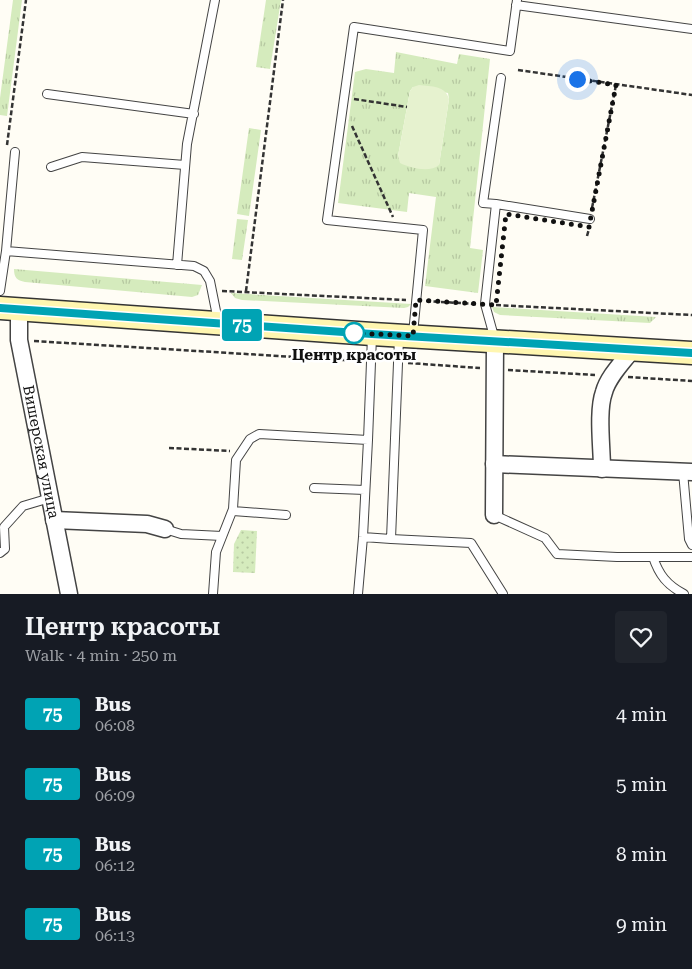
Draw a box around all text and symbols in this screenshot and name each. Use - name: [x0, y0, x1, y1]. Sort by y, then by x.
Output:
- your location: [565, 67, 590, 92]
- line badge: 75: [220, 309, 264, 341]
- text: 75: [232, 314, 252, 335]
- marker: Центр красоты: [343, 322, 365, 344]
- place label: Центр красоты: [292, 346, 416, 364]
- street label: Вишерская улица: [19, 384, 63, 520]
- button: heart: [615, 611, 667, 663]
- text: Центр красоты: [25, 613, 220, 641]
- text: Walk · 4 min · 250 m: [25, 646, 177, 665]
- text: Bus: [95, 693, 131, 716]
- text: 75: [42, 703, 63, 724]
- text: 4 min: [616, 703, 667, 726]
- text: 06:08: [95, 716, 135, 735]
- text: Bus: [95, 763, 131, 786]
- text: 75: [42, 773, 63, 794]
- text: 5 min: [616, 773, 667, 796]
- text: 06:09: [95, 786, 135, 805]
- text: Bus: [95, 833, 131, 856]
- text: 75: [42, 843, 63, 864]
- text: 8 min: [616, 843, 667, 866]
- text: 06:12: [95, 856, 135, 875]
- text: Bus: [95, 903, 131, 926]
- text: 75: [42, 913, 63, 934]
- text: 9 min: [616, 913, 667, 936]
- text: 06:13: [95, 926, 135, 945]

